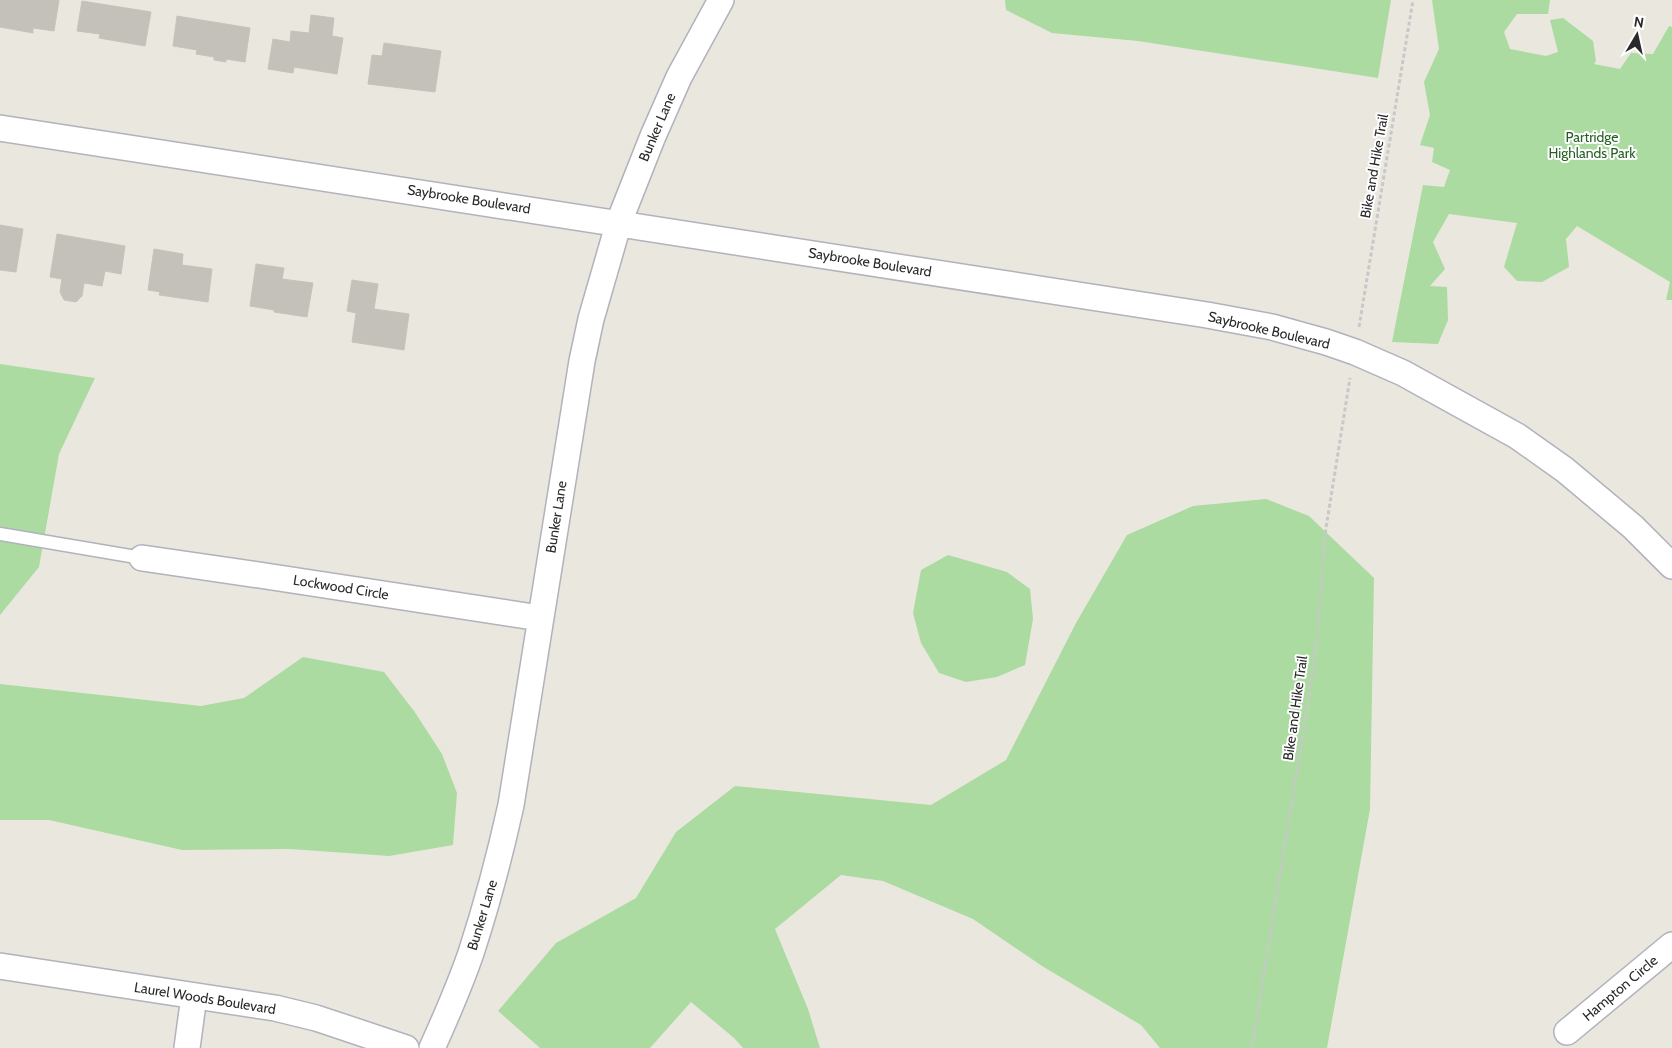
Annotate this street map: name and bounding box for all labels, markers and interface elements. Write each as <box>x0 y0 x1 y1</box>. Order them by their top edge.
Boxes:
north arrow <box>1612 10 1662 60</box>
text: N <box>1633 12 1645 32</box>
street label: Bunker Lane <box>634 90 680 164</box>
street label: Bike and Hike Trail <box>1356 112 1392 220</box>
park label: Partridge Highlands Park <box>1548 128 1636 162</box>
street label: Saybrooke Boulevard <box>406 180 532 218</box>
street label: Saybrooke Boulevard <box>807 243 933 281</box>
street label: Saybrooke Boulevard <box>1206 307 1332 353</box>
street label: Bunker Lane <box>541 480 571 554</box>
street label: Lockwood Circle <box>292 571 390 603</box>
street label: Bike and Hike Trail <box>1279 654 1311 762</box>
street label: Bunker Lane <box>463 878 501 952</box>
street label: Hampton Circle <box>1579 951 1661 1025</box>
street label: Laurel Woods Boulevard <box>133 978 277 1018</box>

